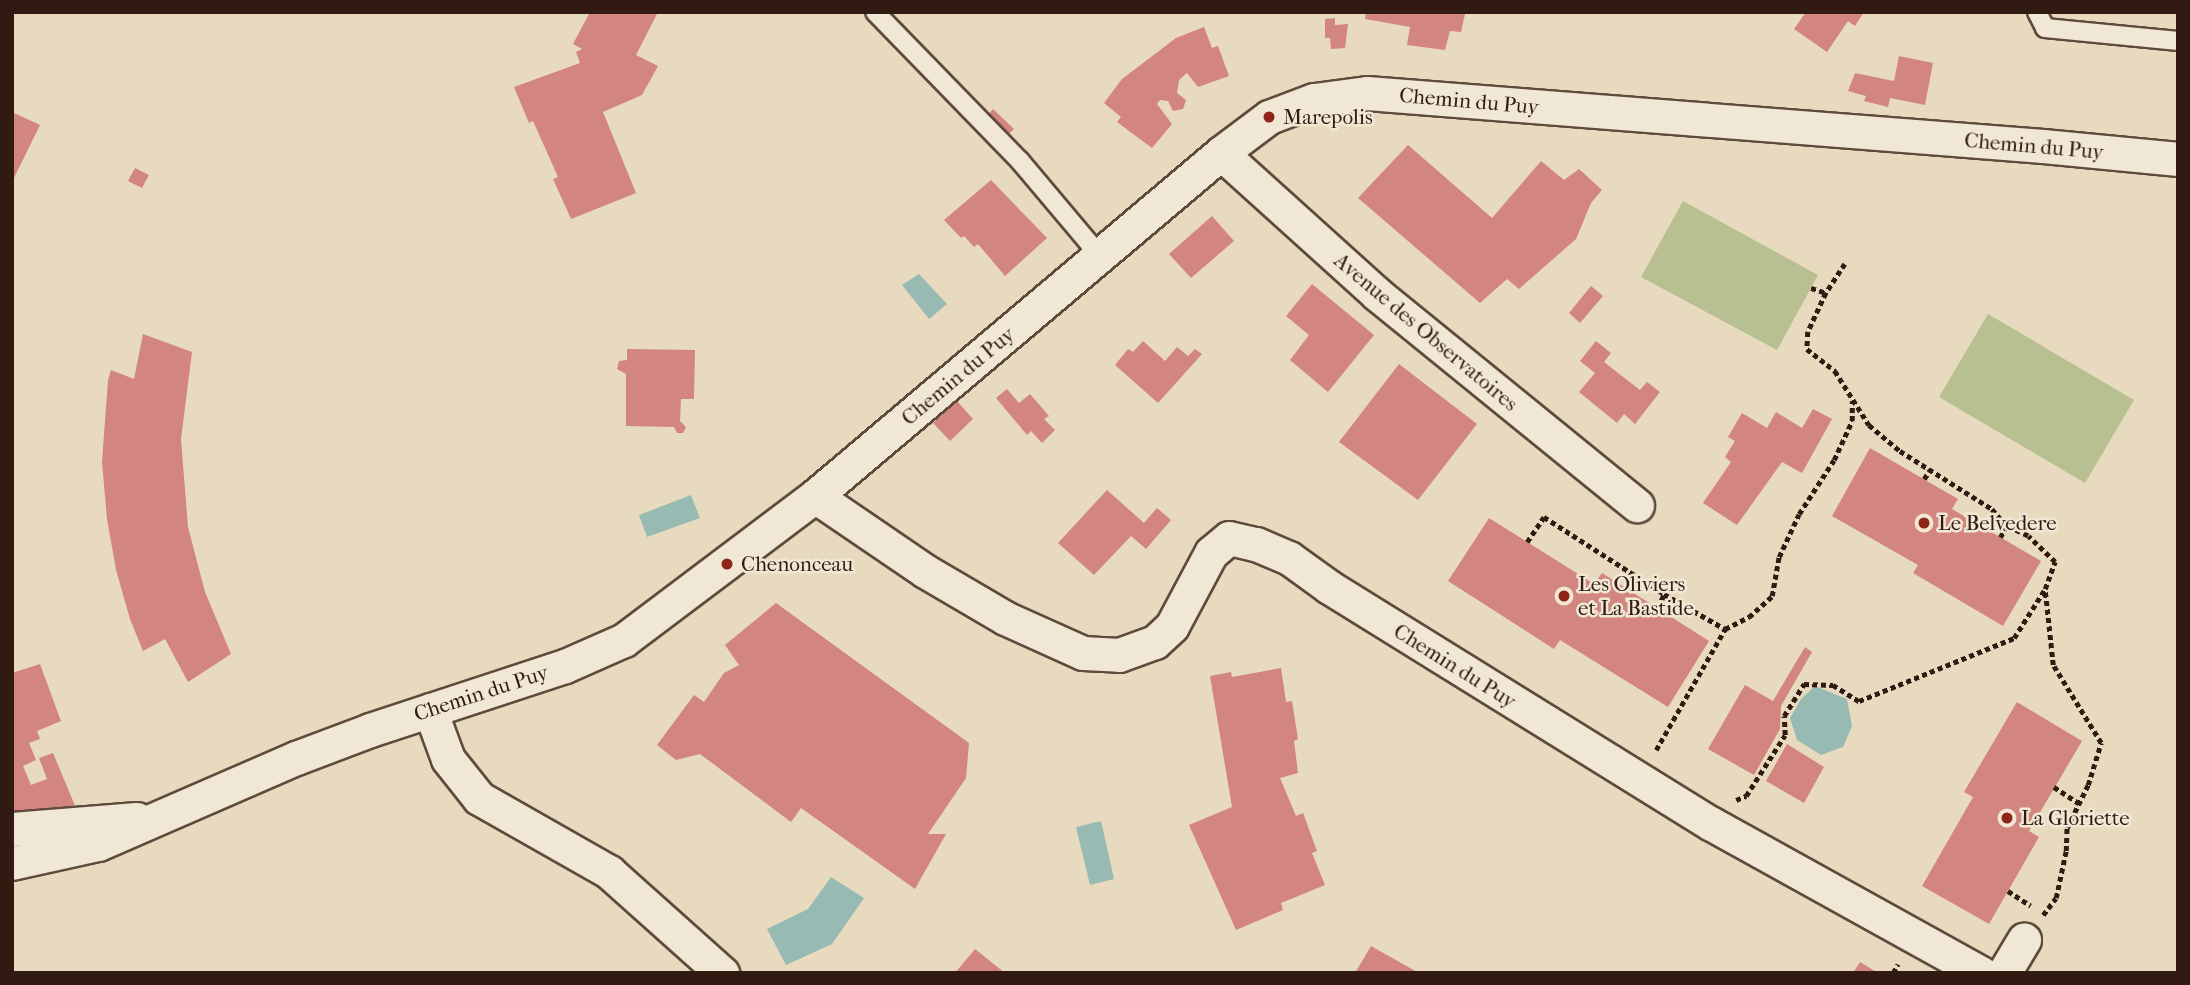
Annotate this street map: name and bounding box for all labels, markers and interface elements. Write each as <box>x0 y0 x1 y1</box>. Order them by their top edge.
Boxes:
street label: Chemin du Puy <box>1398 82 1540 120</box>
place label: Marepolis <box>1283 104 1373 130</box>
marker: Marepolis <box>1261 109 1277 125</box>
street label: Chemin du Puy <box>1963 127 2105 165</box>
street label: Avenue des Observatoires <box>1329 248 1523 416</box>
street label: Chemin du Puy <box>896 321 1020 431</box>
place label: Le Belvedere <box>1938 510 2057 536</box>
marker: Le Belvedere <box>1916 515 1932 531</box>
place label: Chenonceau <box>741 551 853 577</box>
marker: Chenonceau <box>719 556 735 572</box>
place label: Les Oliviers et La Bastide <box>1578 571 1694 621</box>
marker: Les Oliviers et La Bastide <box>1556 588 1572 604</box>
street label: Chemin du Puy <box>1389 618 1521 714</box>
street label: Chemin du Puy <box>411 659 551 727</box>
place label: La Gloriette <box>2021 805 2130 831</box>
marker: La Gloriette <box>1999 810 2015 826</box>

